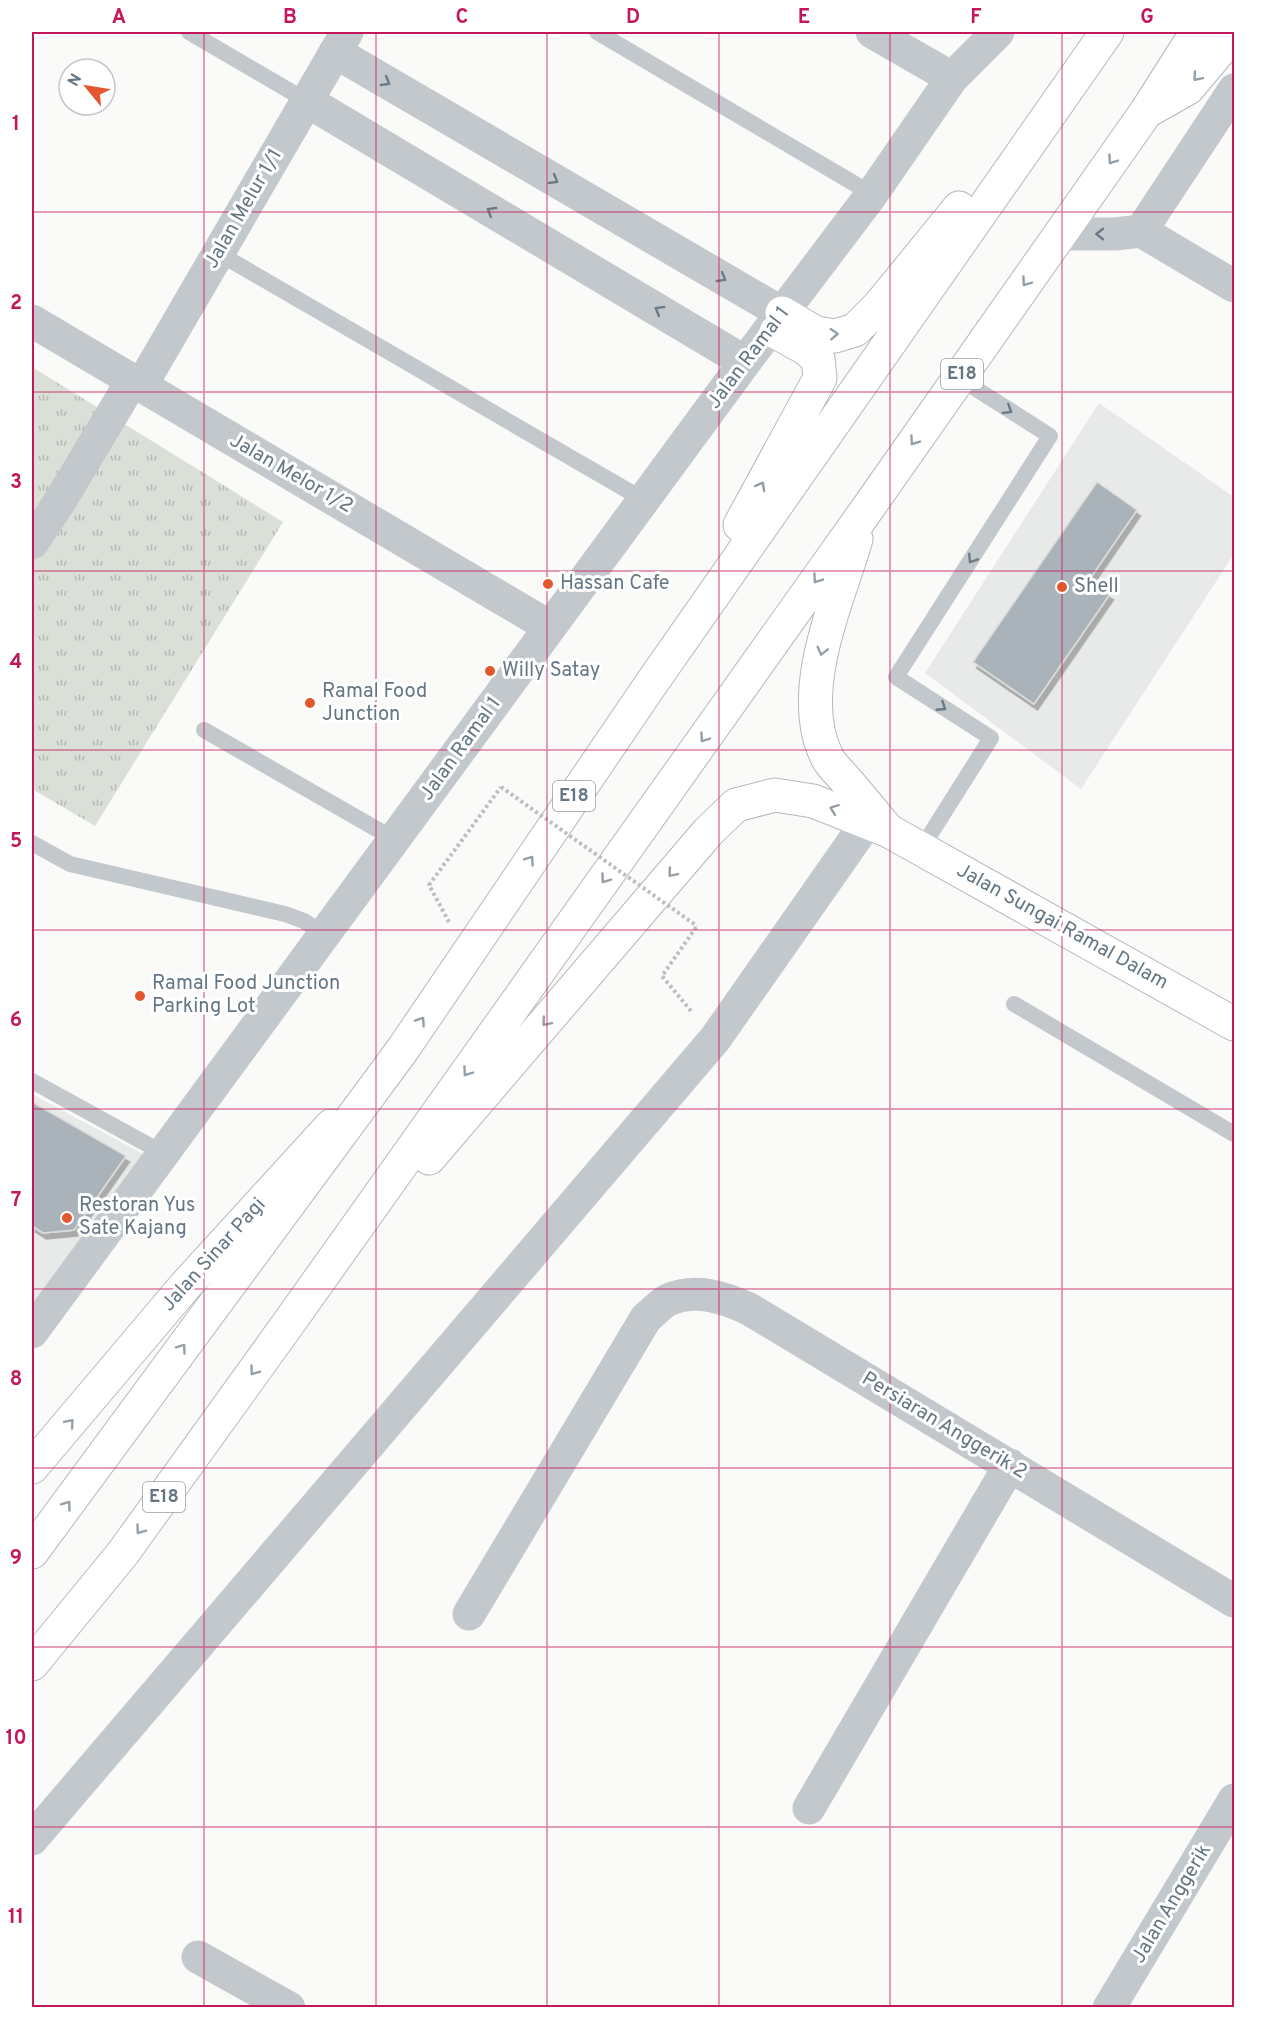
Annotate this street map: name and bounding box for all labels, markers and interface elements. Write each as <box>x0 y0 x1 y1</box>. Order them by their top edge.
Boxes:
text: A <box>112 5 126 31</box>
text: B <box>283 5 297 31</box>
text: C <box>456 5 468 31</box>
text: D <box>626 5 640 31</box>
text: E <box>798 5 810 31</box>
text: F <box>970 5 982 31</box>
text: G <box>1140 5 1154 31</box>
north arrow <box>57 57 117 117</box>
one-way arrow <box>1193 70 1204 81</box>
text: N <box>64 71 87 90</box>
one-way arrow <box>379 74 390 86</box>
text: 1 <box>12 112 20 138</box>
street label: Jalan Melur 1/1 <box>199 144 289 274</box>
one-way arrow <box>1108 153 1119 164</box>
one-way arrow <box>548 173 558 184</box>
one-way arrow <box>487 206 497 218</box>
one-way arrow <box>1096 228 1105 240</box>
one-way arrow <box>716 271 726 282</box>
one-way arrow <box>1022 275 1033 286</box>
text: 2 <box>10 291 22 317</box>
street label: Jalan Ramal 1 <box>702 301 796 415</box>
one-way arrow <box>655 306 665 318</box>
one-way arrow <box>830 327 839 340</box>
road number: E18 <box>941 359 983 389</box>
one-way arrow <box>1002 402 1012 414</box>
street label: Jalan Melor 1/2 <box>224 428 358 520</box>
one-way arrow <box>910 435 921 446</box>
text: 3 <box>10 470 22 496</box>
one-way arrow <box>754 482 766 492</box>
one-way arrow <box>968 552 979 563</box>
place label: Hassan Cafe <box>560 571 670 597</box>
one-way arrow <box>813 573 824 584</box>
place label: Shell <box>1074 574 1119 600</box>
marker: Hassan Cafe <box>541 577 555 591</box>
marker: Shell <box>1055 580 1069 594</box>
one-way arrow <box>816 646 829 656</box>
text: 4 <box>10 650 22 676</box>
place label: Willy Satay <box>502 658 600 684</box>
marker: Willy Satay <box>483 664 497 678</box>
place label: Ramal Food Junction <box>322 679 427 728</box>
street label: Jalan Ramal 1 <box>415 692 507 806</box>
marker: Ramal Food Junction <box>303 696 317 710</box>
one-way arrow <box>936 699 946 711</box>
one-way arrow <box>700 732 711 743</box>
road number: E18 <box>553 781 595 811</box>
one-way arrow <box>829 804 840 816</box>
text: 5 <box>10 829 22 855</box>
one-way arrow <box>523 855 534 866</box>
street label: Jalan Sungai Ramal Dalam <box>952 858 1172 996</box>
one-way arrow <box>668 866 679 877</box>
one-way arrow <box>601 872 612 883</box>
place label: Ramal Food Junction Parking Lot <box>152 971 340 1020</box>
marker: Ramal Food Junction Parking Lot <box>133 989 147 1003</box>
text: 6 <box>10 1008 22 1034</box>
one-way arrow <box>542 1015 553 1026</box>
one-way arrow <box>414 1017 425 1028</box>
one-way arrow <box>463 1065 474 1076</box>
text: 7 <box>11 1188 21 1214</box>
place label: Restoran Yus Sate Kajang <box>79 1193 195 1242</box>
street label: Jalan Sinar Pagi <box>156 1193 272 1317</box>
marker: Restoran Yus Sate Kajang <box>60 1211 74 1225</box>
one-way arrow <box>175 1344 186 1355</box>
one-way arrow <box>250 1365 261 1376</box>
street label: Persiaran Anggerik 2 <box>857 1366 1031 1486</box>
text: 8 <box>10 1367 22 1393</box>
one-way arrow <box>63 1419 74 1430</box>
road number: E18 <box>143 1482 185 1512</box>
one-way arrow <box>59 1501 70 1512</box>
one-way arrow <box>136 1523 147 1534</box>
text: 9 <box>10 1546 22 1572</box>
text: 10 <box>5 1726 27 1752</box>
street label: Jalan Anggerik <box>1126 1840 1218 1968</box>
text: 11 <box>8 1905 24 1931</box>

